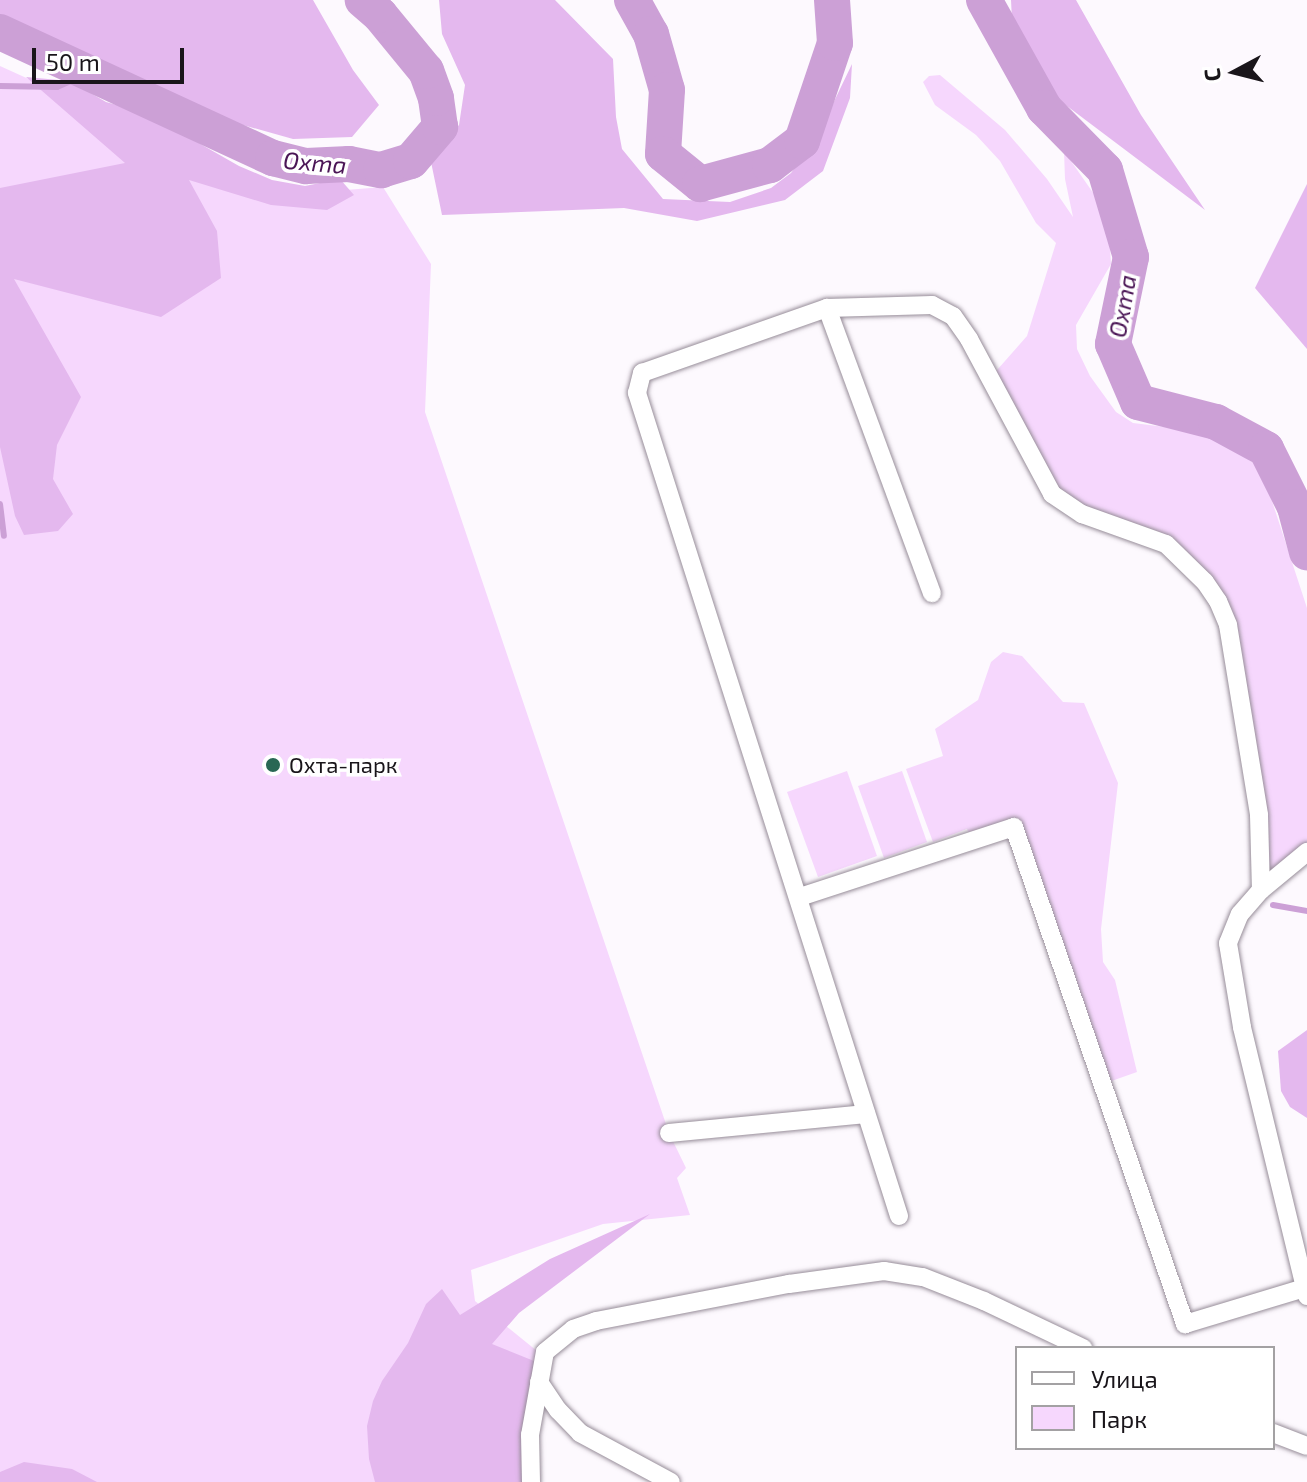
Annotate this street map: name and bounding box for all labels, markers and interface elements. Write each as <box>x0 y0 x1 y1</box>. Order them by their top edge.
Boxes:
scale bar <box>36 32 188 82</box>
north arrow <box>1195 32 1275 112</box>
text: 50 m <box>46 47 100 76</box>
text: С <box>1197 67 1225 83</box>
water label: Охта <box>282 145 348 179</box>
water label: Охта <box>1102 272 1142 340</box>
place label: Охта-парк <box>289 752 398 778</box>
marker: Охта-парк <box>264 756 282 774</box>
legend <box>1015 1346 1275 1450</box>
text: Улица <box>1091 1364 1158 1393</box>
text: Парк <box>1091 1404 1147 1433</box>

